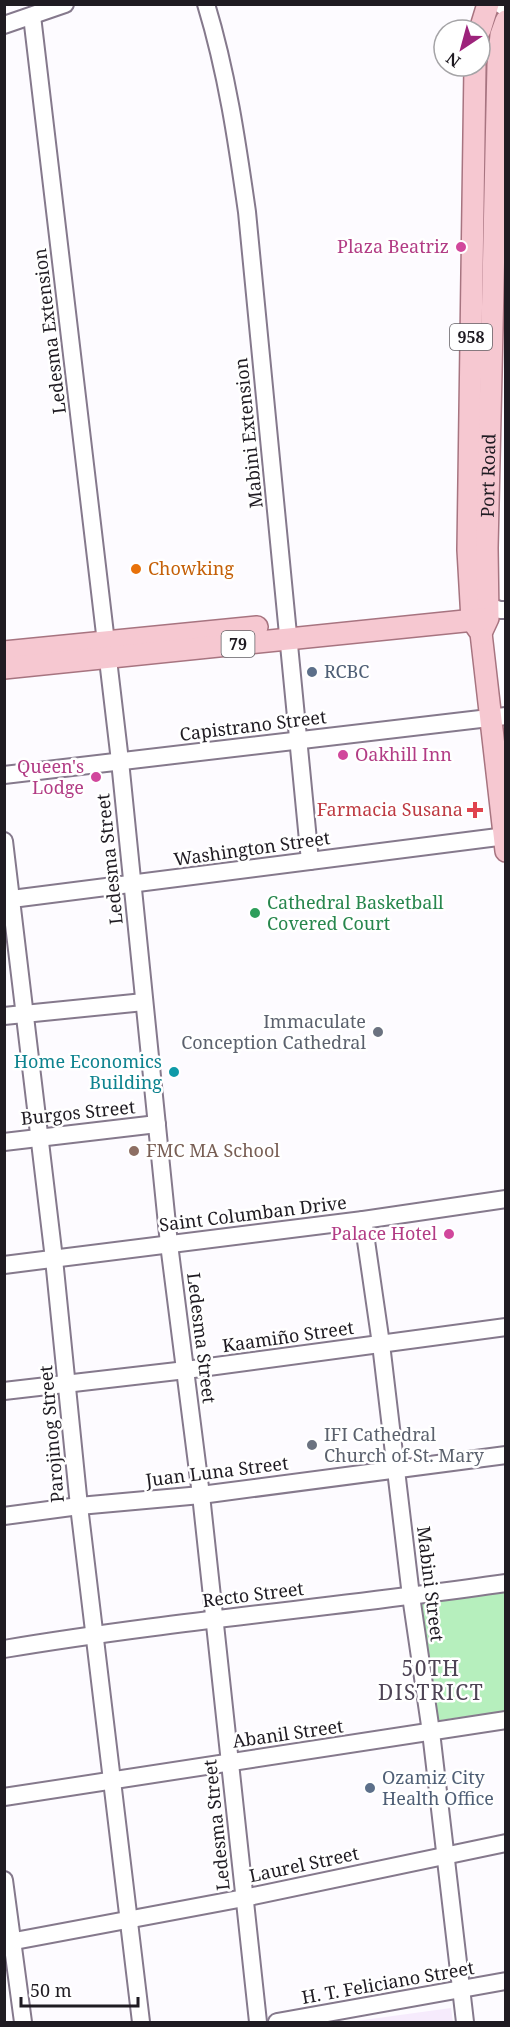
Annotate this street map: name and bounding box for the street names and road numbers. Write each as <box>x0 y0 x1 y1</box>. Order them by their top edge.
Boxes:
street label: Ledesma Extension <box>27 247 71 415</box>
road number: 958 <box>450 324 492 350</box>
street label: Mabini Extension <box>228 356 268 509</box>
street label: Port Road <box>475 433 501 518</box>
road number: 79 <box>222 631 254 657</box>
street label: Capistrano Street <box>178 704 328 746</box>
street label: Ledesma Street <box>90 792 128 926</box>
street label: Washington Street <box>172 825 332 871</box>
street label: Burgos Street <box>20 1094 136 1130</box>
street label: Saint Columban Drive <box>158 1190 348 1236</box>
street label: Ledesma Street <box>182 1271 222 1405</box>
street label: Kaamiño Street <box>221 1315 355 1357</box>
street label: Parojinog Street <box>33 1365 69 1504</box>
street label: Juan Luna Street <box>143 1450 290 1492</box>
street label: Mabini Street <box>412 1525 450 1643</box>
street label: Recto Street <box>201 1576 305 1612</box>
street label: Abanil Street <box>231 1713 345 1753</box>
street label: Ledesma Street <box>197 1758 235 1892</box>
street label: Laurel Street <box>247 1841 361 1887</box>
street label: H. T. Feliciano Street <box>300 1955 476 2009</box>

